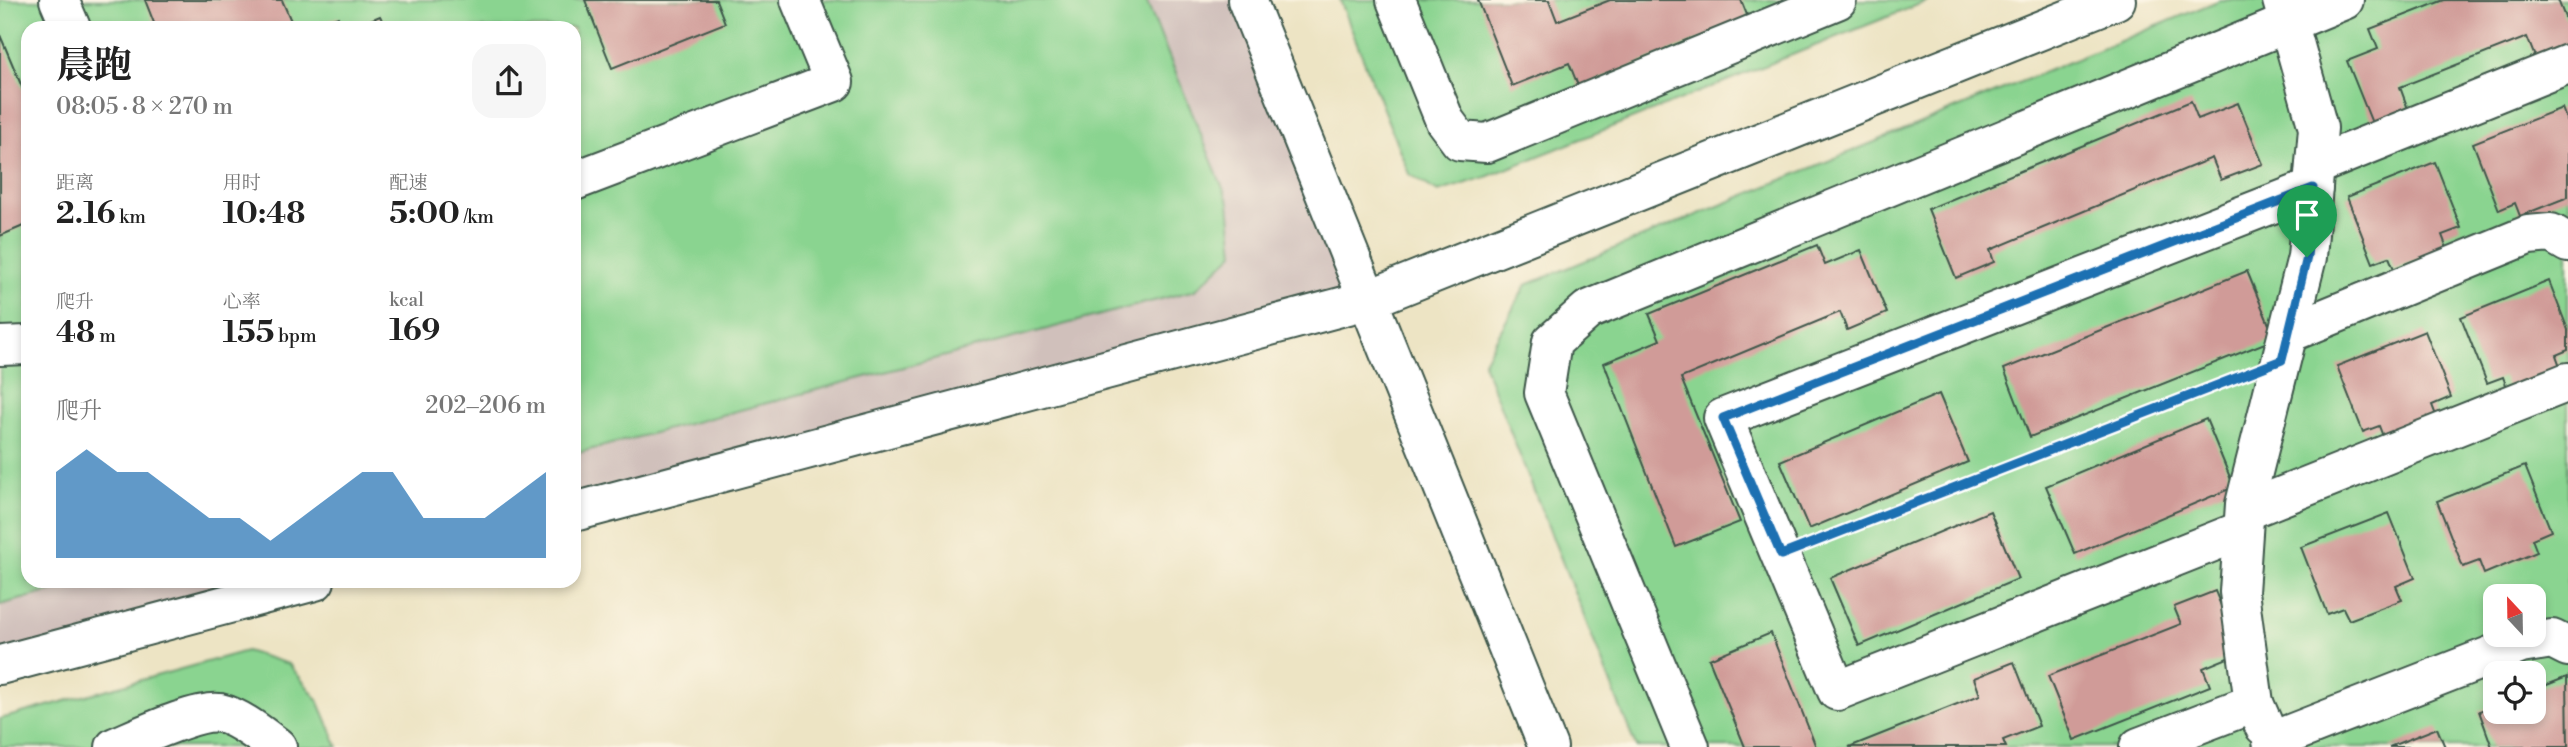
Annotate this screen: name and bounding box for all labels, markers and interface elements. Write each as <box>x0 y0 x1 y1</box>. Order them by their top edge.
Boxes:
text: 晨跑 <box>56 43 132 90</box>
button: share <box>472 44 546 118</box>
text: 08:05 · 8 × 270 m <box>56 93 233 121</box>
text: 距离 <box>56 171 94 195</box>
text: 用时 <box>223 171 261 195</box>
text: 配速 <box>389 171 427 195</box>
pin <box>2277 185 2337 257</box>
text: 2.16 <box>56 195 115 233</box>
text: 10:48 <box>223 195 305 233</box>
text: 5:00 <box>389 195 460 233</box>
icon: arrive <box>2288 196 2326 234</box>
text: km <box>115 205 146 229</box>
text: /km <box>460 205 494 229</box>
text: kcal <box>389 288 424 312</box>
text: 爬升 <box>56 290 94 314</box>
text: 心率 <box>223 290 261 314</box>
text: 169 <box>389 312 440 350</box>
text: 48 <box>56 314 95 352</box>
text: 155 <box>223 314 274 352</box>
text: m <box>95 324 116 348</box>
text: bpm <box>274 324 317 348</box>
text: 202–206 m <box>425 392 546 420</box>
text: 爬升 <box>56 397 102 425</box>
north arrow <box>2483 584 2546 648</box>
map controls <box>2483 584 2546 724</box>
button: locate <box>2483 661 2546 724</box>

